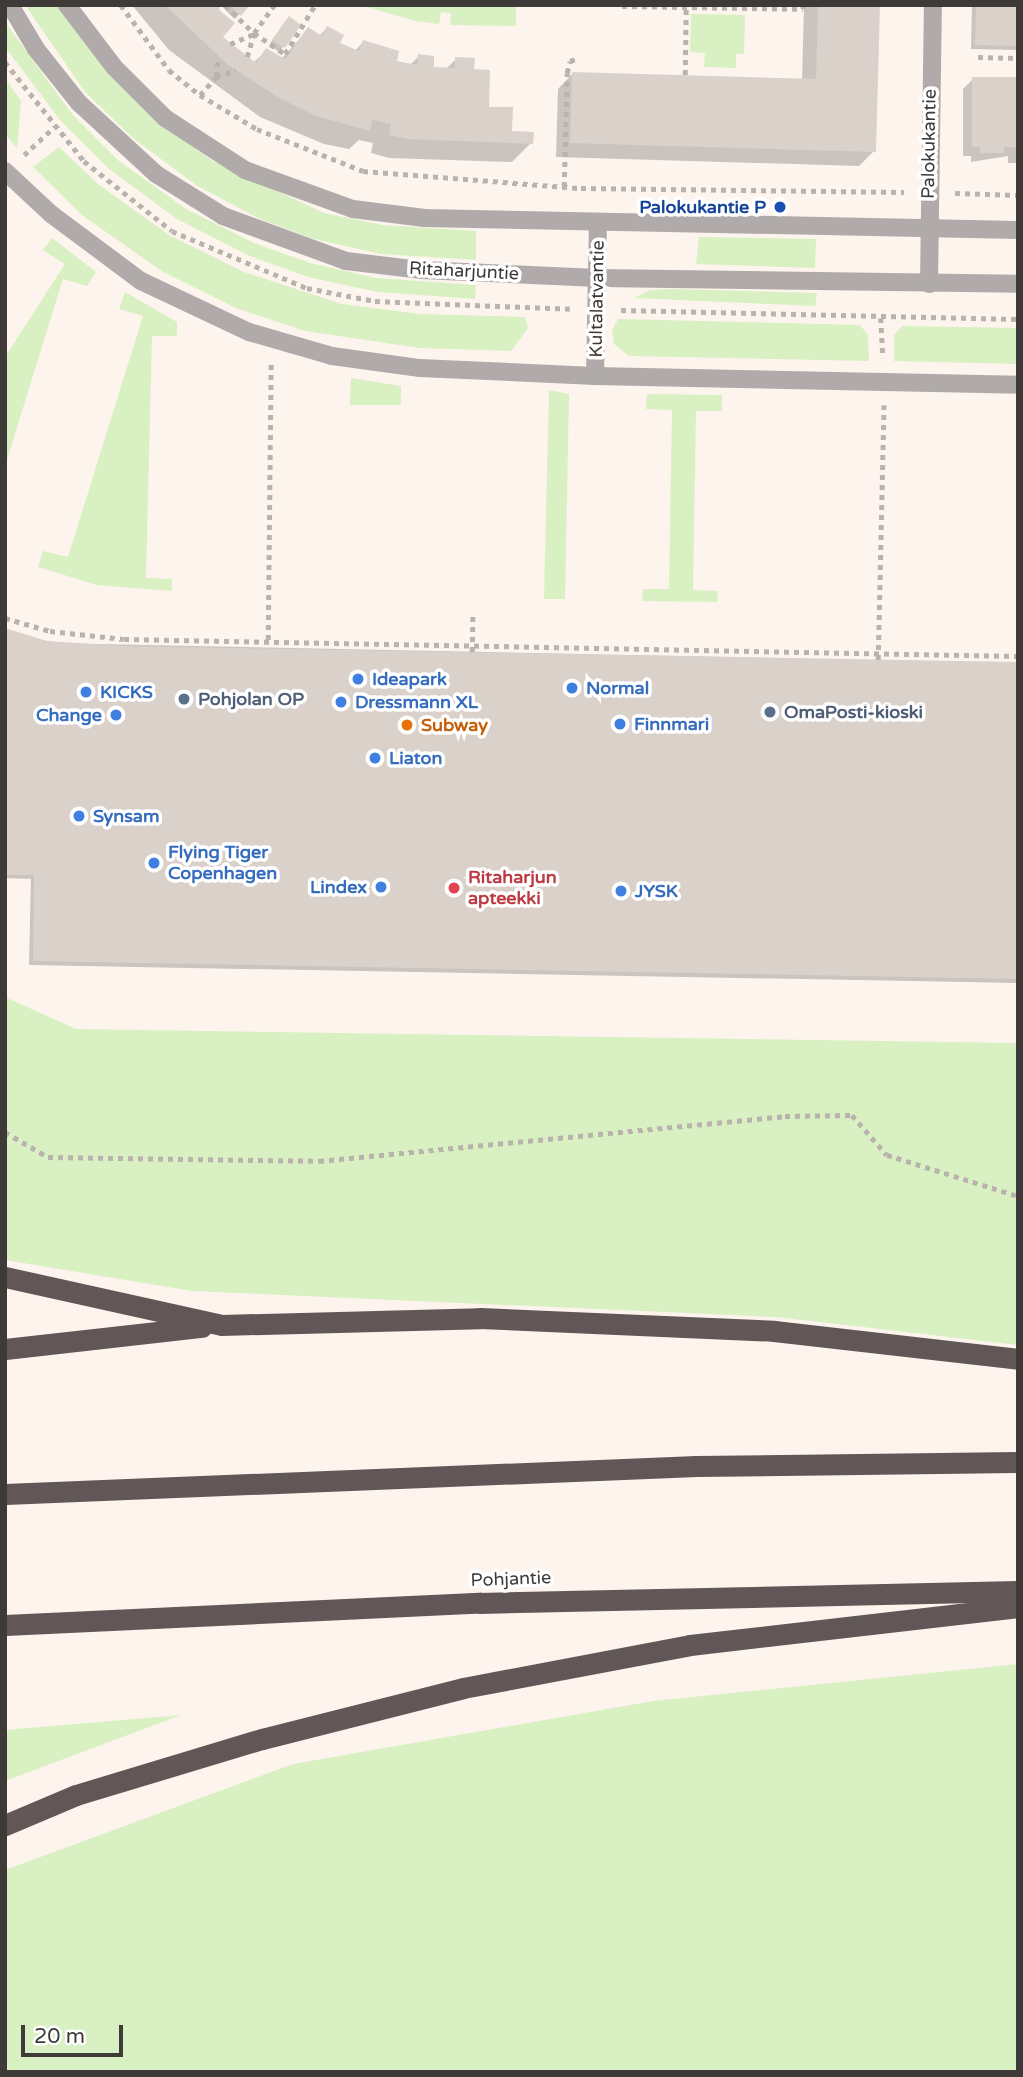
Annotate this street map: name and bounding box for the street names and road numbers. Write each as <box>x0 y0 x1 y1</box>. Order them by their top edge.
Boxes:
street label: Palokukantie <box>917 89 941 199</box>
street label: Kultalatvantie <box>585 240 609 358</box>
street label: Ritaharjuntie <box>408 257 520 285</box>
street label: Pohjantie <box>470 1567 552 1591</box>

